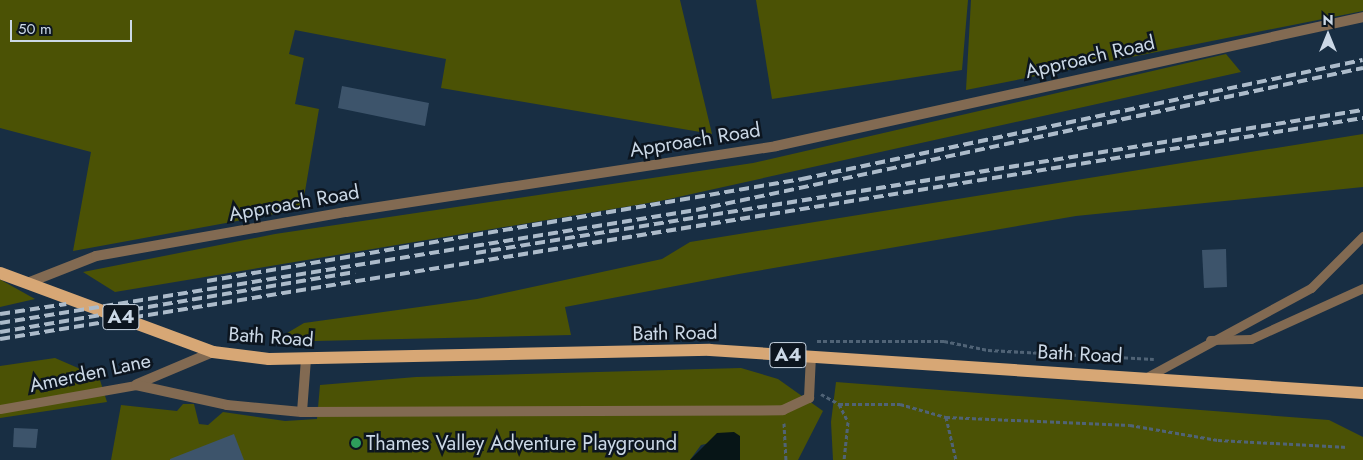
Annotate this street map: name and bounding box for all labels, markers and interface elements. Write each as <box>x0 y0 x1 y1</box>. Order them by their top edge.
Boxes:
scale bar <box>12 10 135 42</box>
north arrow <box>1303 10 1353 60</box>
text: N <box>1322 10 1334 30</box>
text: 50 m <box>18 18 52 40</box>
street label: Approach Road <box>1023 30 1157 84</box>
street label: Approach Road <box>628 118 762 162</box>
street label: Approach Road <box>227 180 361 226</box>
road number: A4 <box>102 300 140 334</box>
street label: Bath Road <box>632 320 718 346</box>
street label: Bath Road <box>228 322 314 352</box>
road number: A4 <box>769 338 807 372</box>
street label: Bath Road <box>1037 340 1123 368</box>
street label: Amerden Lane <box>27 348 153 398</box>
place label: Thames Valley Adventure Playground <box>366 431 677 455</box>
marker: Thames Valley Adventure Playground <box>350 437 362 449</box>

